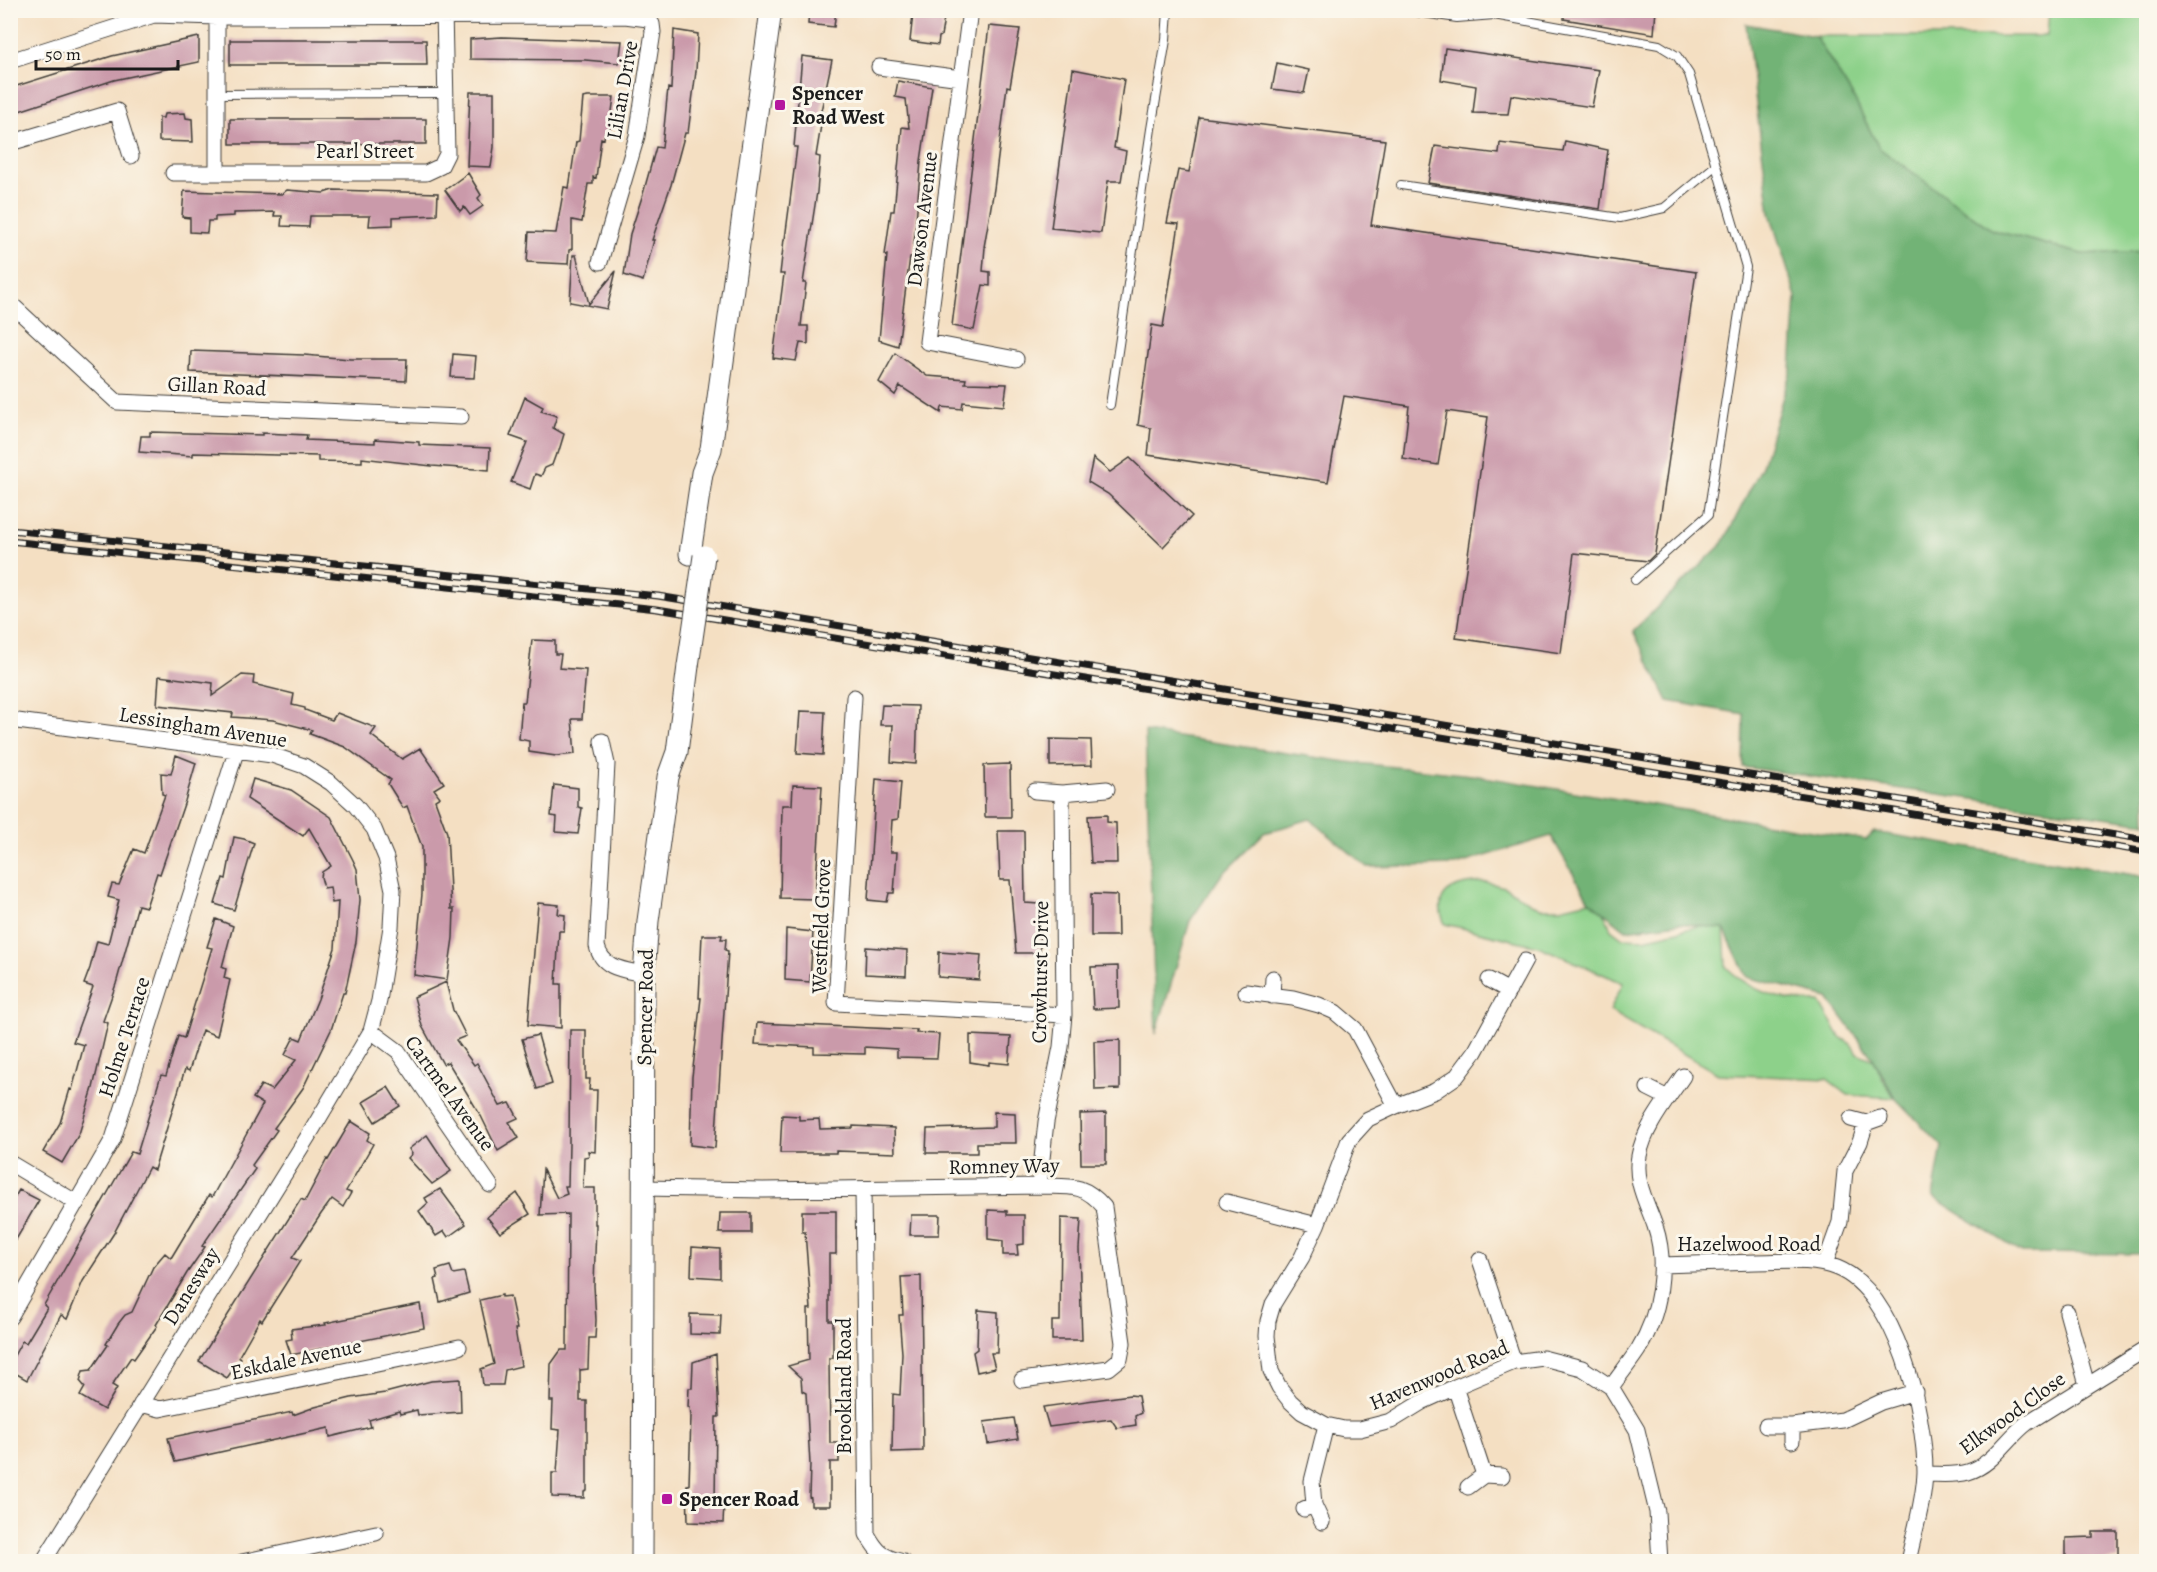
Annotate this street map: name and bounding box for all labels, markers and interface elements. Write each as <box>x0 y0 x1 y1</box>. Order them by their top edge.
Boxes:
scale bar <box>36 33 178 71</box>
street label: Lilian Drive <box>600 38 644 142</box>
text: 50 m <box>45 42 81 66</box>
place label: Spencer Road West <box>792 79 885 131</box>
marker: Spencer Road West <box>773 98 787 112</box>
street label: Pearl Street <box>316 137 414 165</box>
street label: Dawson Avenue <box>900 150 944 288</box>
street label: Gillan Road <box>167 369 268 403</box>
street label: Lessingham Avenue <box>117 700 289 754</box>
street label: Westfield Grove <box>805 858 837 995</box>
street label: Crowhurst Drive <box>1025 900 1055 1044</box>
street label: Spencer Road <box>630 948 660 1066</box>
street label: Holme Terrace <box>91 973 157 1101</box>
street label: Cartmel Avenue <box>399 1030 501 1156</box>
street label: Romney Way <box>948 1151 1060 1181</box>
street label: Hazelwood Road <box>1677 1230 1822 1258</box>
street label: Danesway <box>156 1241 226 1330</box>
street label: Brookland Road <box>830 1317 858 1455</box>
street label: Eskdale Avenue <box>228 1331 364 1387</box>
street label: Havenwood Road <box>1365 1333 1514 1417</box>
street label: Elkwood Close <box>1953 1365 2071 1461</box>
place label: Spencer Road <box>679 1485 800 1513</box>
marker: Spencer Road <box>660 1492 674 1506</box>

